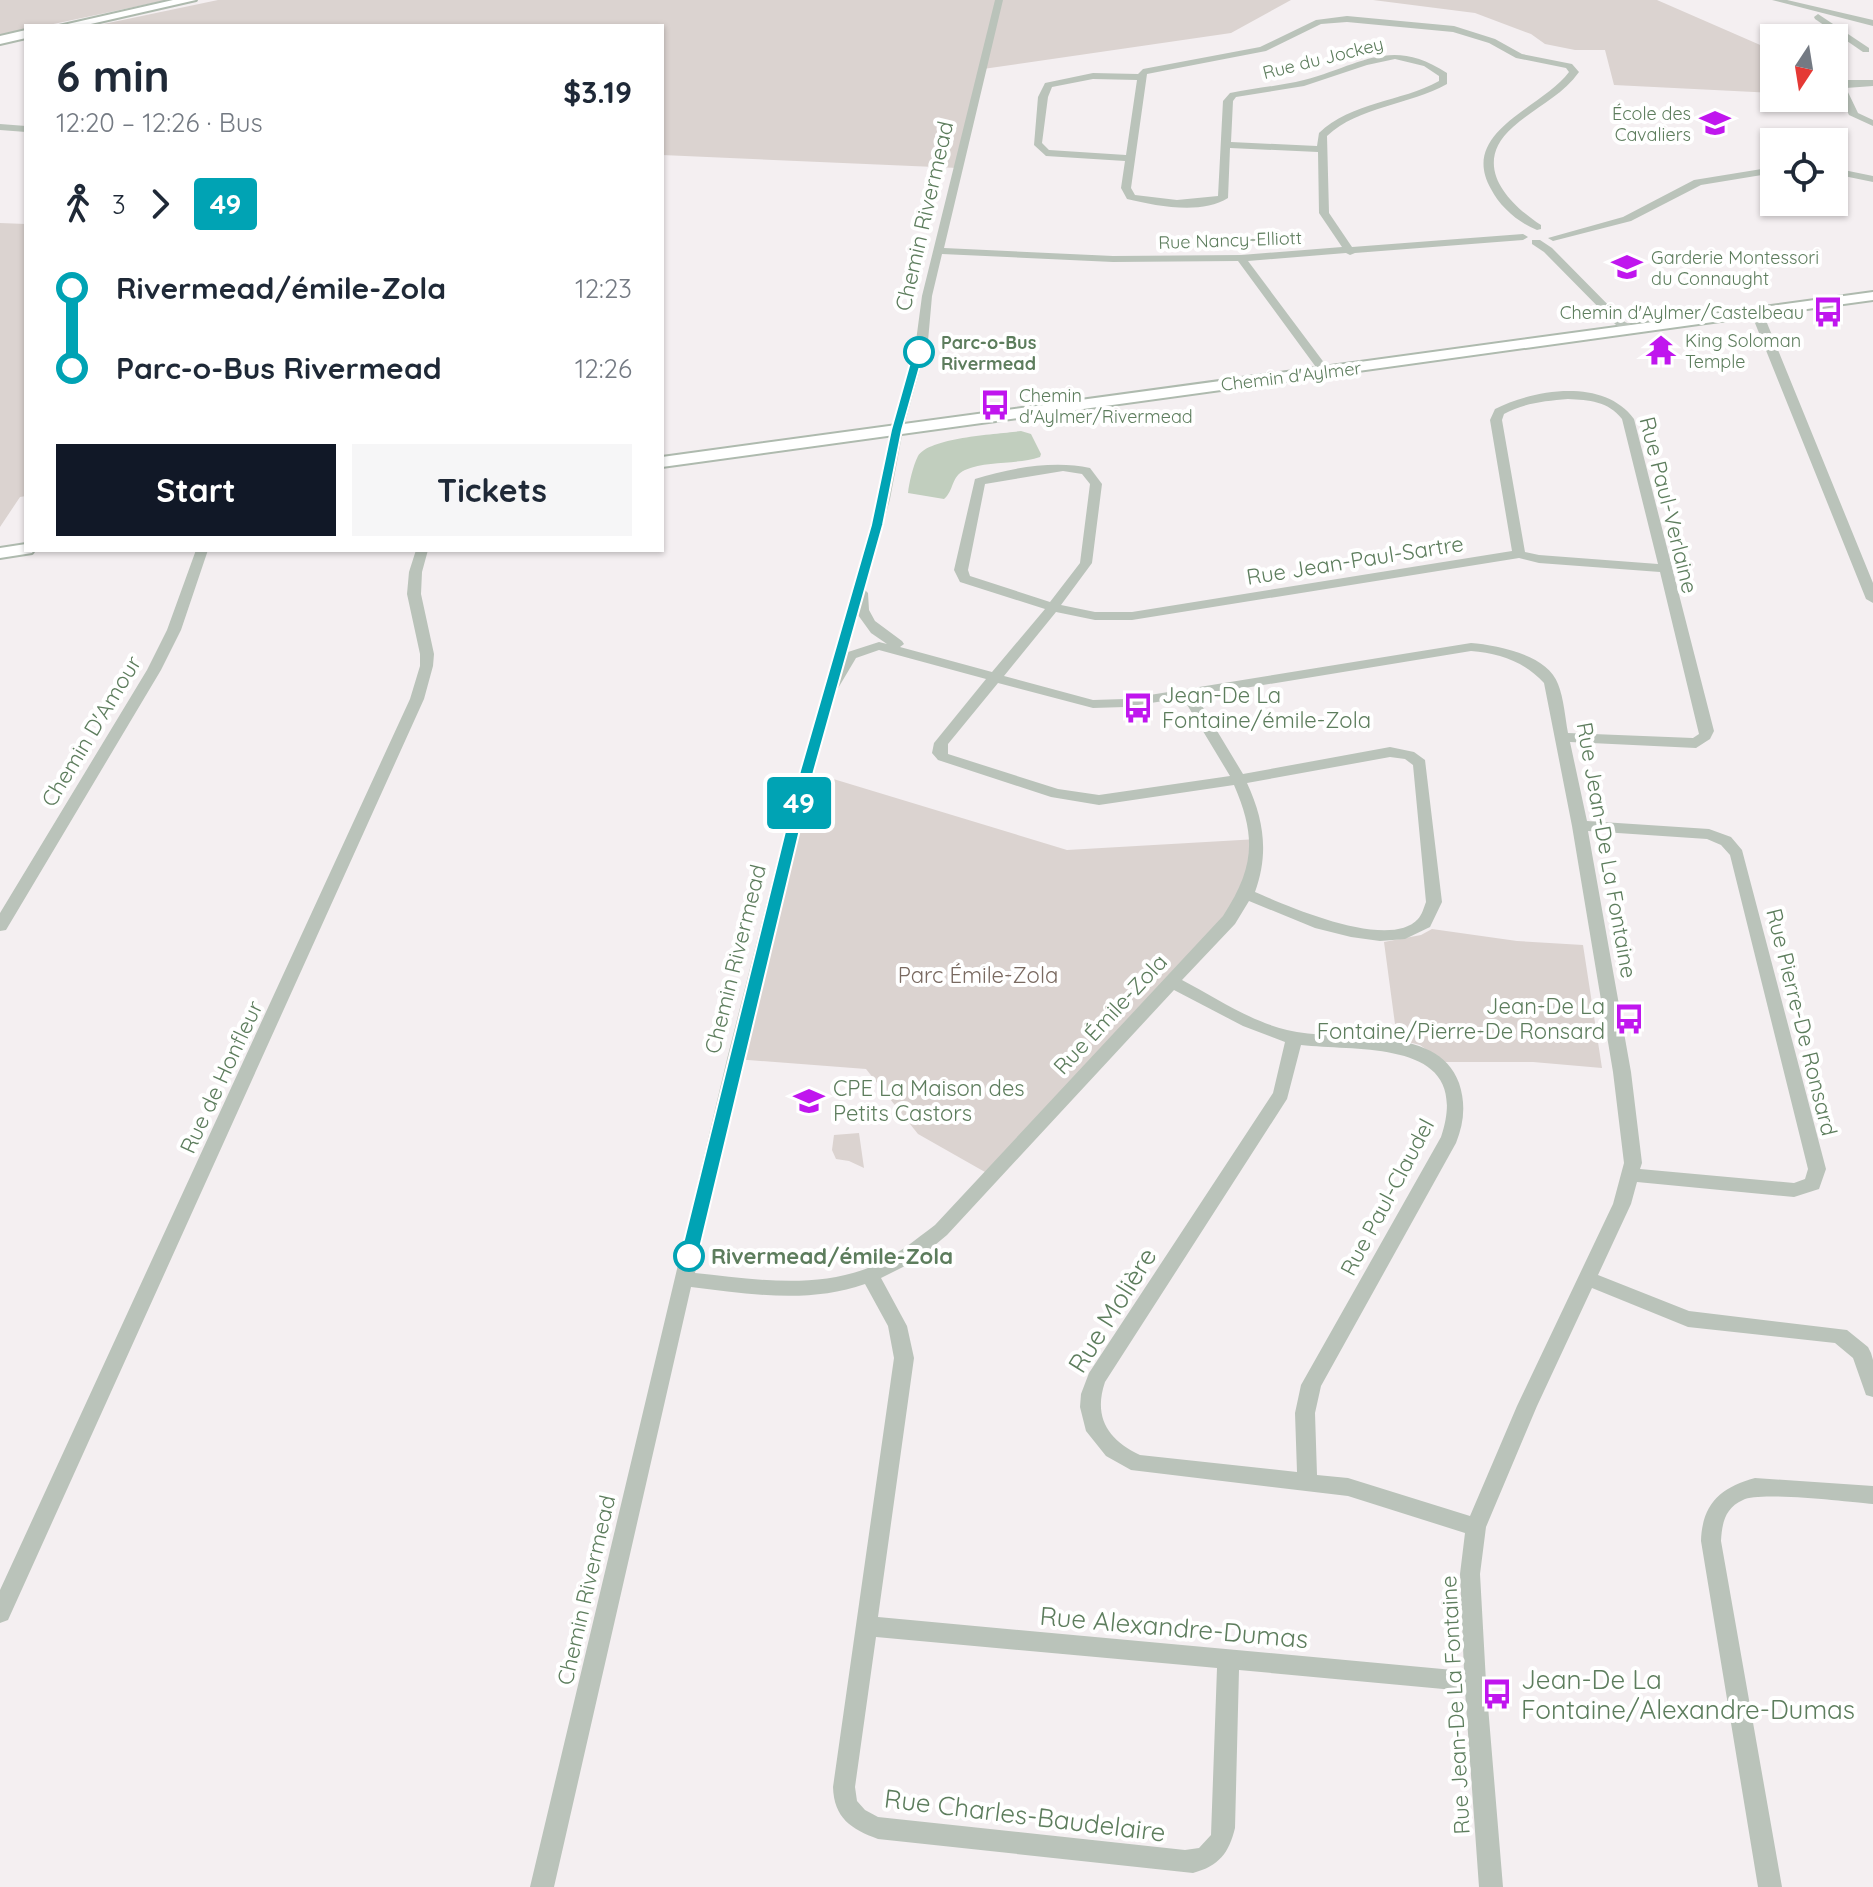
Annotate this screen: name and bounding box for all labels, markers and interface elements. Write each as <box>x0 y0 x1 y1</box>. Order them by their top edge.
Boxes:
north arrow <box>1760 24 1848 112</box>
map controls <box>1760 24 1848 216</box>
street label: Rue du Jockey <box>1260 32 1386 84</box>
text: 6 min <box>56 48 170 103</box>
text: $3.19 <box>563 73 632 111</box>
place label: École des Cavaliers <box>1612 102 1691 146</box>
text: 12:20 – 12:26 · Bus <box>56 106 263 139</box>
school or university icon: École des Cavaliers <box>1698 106 1732 140</box>
street label: Chemin Rivermead <box>889 118 959 314</box>
button: locate <box>1760 128 1848 216</box>
icon: walk <box>56 182 100 226</box>
icon: forward <box>138 182 182 226</box>
text: 49 <box>210 186 241 221</box>
text: 3 <box>112 188 126 221</box>
street label: Rue Nancy-Elliott <box>1158 226 1302 254</box>
place label: Garderie Montessori du Connaught <box>1651 246 1819 290</box>
school or university icon: Garderie Montessori du Connaught <box>1610 250 1644 284</box>
text: Rivermead/émile-Zola <box>116 269 446 307</box>
text: 12:23 <box>575 272 632 305</box>
bus stop icon: Chemin d'Aylmer/Castelbeau <box>1811 295 1845 329</box>
place label: Chemin d'Aylmer/Castelbeau <box>1560 301 1804 324</box>
place label: King Soloman Temple <box>1685 329 1801 373</box>
place label: Parc-o-Bus Rivermead <box>941 331 1037 375</box>
temple icon: King Soloman Temple <box>1644 333 1678 367</box>
marker: Parc-o-Bus Rivermead <box>904 337 934 367</box>
text: Parc-o-Bus Rivermead <box>116 349 442 387</box>
text: 12:26 <box>575 352 632 385</box>
street label: Chemin d'Aylmer <box>1220 356 1363 396</box>
place label: Chemin d'Aylmer/Rivermead <box>1019 384 1193 428</box>
bus stop icon: Chemin d'Aylmer/Rivermead <box>978 388 1012 422</box>
street label: Rue Paul-Verlaine <box>1634 414 1704 596</box>
button: Start <box>56 444 336 536</box>
button: Tickets <box>352 444 632 536</box>
street label: Rue Jean-Paul-Sartre <box>1244 529 1466 591</box>
street label: Chemin D'Amour <box>35 650 147 812</box>
place label: Jean-De La Fontaine/émile-Zola <box>1162 681 1371 734</box>
bus stop icon: Jean-De La Fontaine/émile-Zola <box>1121 691 1155 725</box>
street label: Rue Jean-De La Fontaine <box>1571 720 1643 980</box>
line badge: 49 <box>763 777 835 829</box>
text: 49 <box>783 785 815 820</box>
street label: Chemin Rivermead <box>698 862 772 1056</box>
street label: Rue Pierre-De Ronsard <box>1760 905 1844 1139</box>
street label: Rue Émile-Zola <box>1047 948 1173 1080</box>
park label: Parc Émile-Zola <box>898 961 1058 989</box>
place label: Jean-De La Fontaine/Pierre-De Ronsard <box>1317 992 1605 1045</box>
street label: Rue de Honfleur <box>173 996 269 1158</box>
bus stop icon: Jean-De La Fontaine/Pierre-De Ronsard <box>1612 1002 1646 1036</box>
place label: CPE La Maison des Petits Castors <box>833 1074 1025 1127</box>
school or university icon: CPE La Maison des Petits Castors <box>792 1084 826 1118</box>
street label: Rue Paul-Claudel <box>1334 1114 1440 1280</box>
marker: Rivermead/émile-Zola <box>674 1241 704 1271</box>
street label: Rue Molière <box>1061 1241 1163 1379</box>
place label: Rivermead/émile-Zola <box>711 1242 953 1270</box>
street label: Chemin Rivermead <box>551 1492 621 1688</box>
street label: Rue Jean-De La Fontaine <box>1434 1575 1476 1835</box>
street label: Rue Alexandre-Dumas <box>1038 1599 1310 1655</box>
place label: Jean-De La Fontaine/Alexandre-Dumas <box>1521 1663 1855 1726</box>
bus stop icon: Jean-De La Fontaine/Alexandre-Dumas <box>1480 1677 1514 1711</box>
street label: Rue Charles-Baudelaire <box>882 1781 1168 1849</box>

